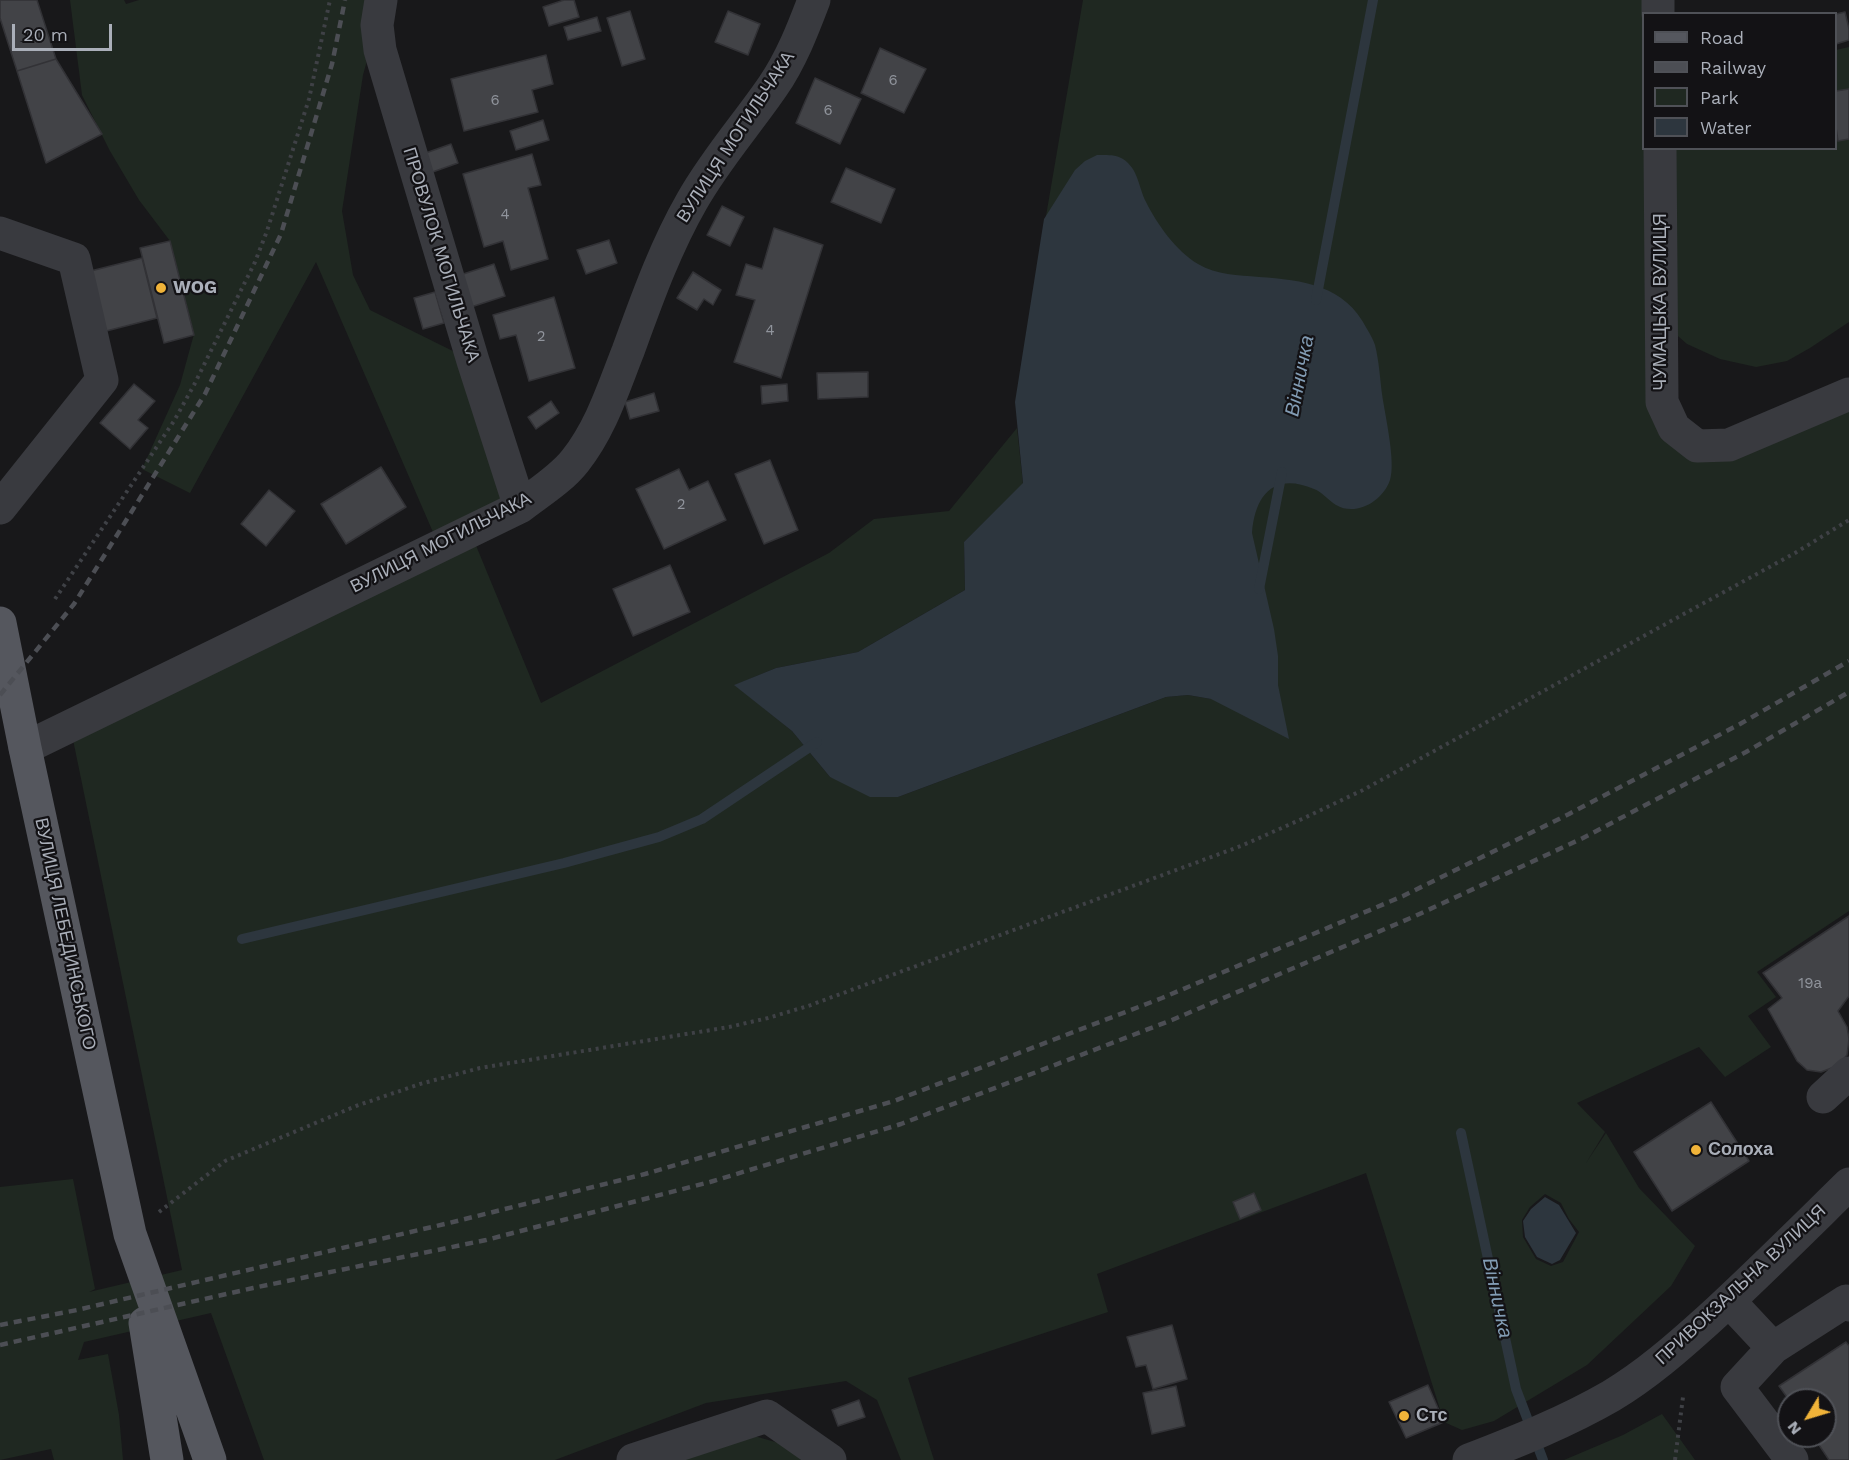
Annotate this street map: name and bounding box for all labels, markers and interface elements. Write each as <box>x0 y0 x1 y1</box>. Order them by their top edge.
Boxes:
scale bar <box>15 12 116 50</box>
legend <box>1642 12 1837 150</box>
text: 20 m <box>23 24 68 45</box>
text: Road <box>1700 27 1744 48</box>
street label: ВУЛИЦЯ МОГИЛЬЧАКА <box>673 47 799 227</box>
text: Railway <box>1700 57 1766 78</box>
house number: 6 <box>888 72 898 90</box>
text: Park <box>1700 87 1739 108</box>
house number: 6 <box>490 92 500 110</box>
house number: 6 <box>823 102 833 120</box>
text: Water <box>1700 117 1752 138</box>
street label: ПРОВУЛОК МОГИЛЬЧАКА <box>398 145 484 365</box>
house number: 4 <box>500 206 510 224</box>
street label: ЧУМАЦЬКА ВУЛИЦЯ <box>1650 213 1672 391</box>
place label: WOG <box>173 277 217 299</box>
marker: WOG <box>154 281 168 295</box>
house number: 4 <box>765 322 775 340</box>
house number: 2 <box>537 328 545 346</box>
water label: Вінничка <box>1280 334 1320 418</box>
street label: ВУЛИЦЯ МОГИЛЬЧАКА <box>347 488 535 598</box>
house number: 2 <box>677 496 685 514</box>
street label: ВУЛИЦЯ ЛЕБЕДИНСЬКОГО <box>30 816 100 1052</box>
house number: 19а <box>1798 975 1822 993</box>
place label: Солоха <box>1708 1139 1773 1161</box>
marker: Солоха <box>1689 1143 1703 1157</box>
street label: ПРИВОКЗАЛЬНА ВУЛИЦЯ <box>1651 1200 1831 1370</box>
water label: Вінничка <box>1477 1255 1517 1341</box>
north arrow <box>1777 1388 1837 1448</box>
place label: Стс <box>1416 1405 1448 1427</box>
marker: Стс <box>1397 1409 1411 1423</box>
text: N <box>1783 1418 1805 1439</box>

